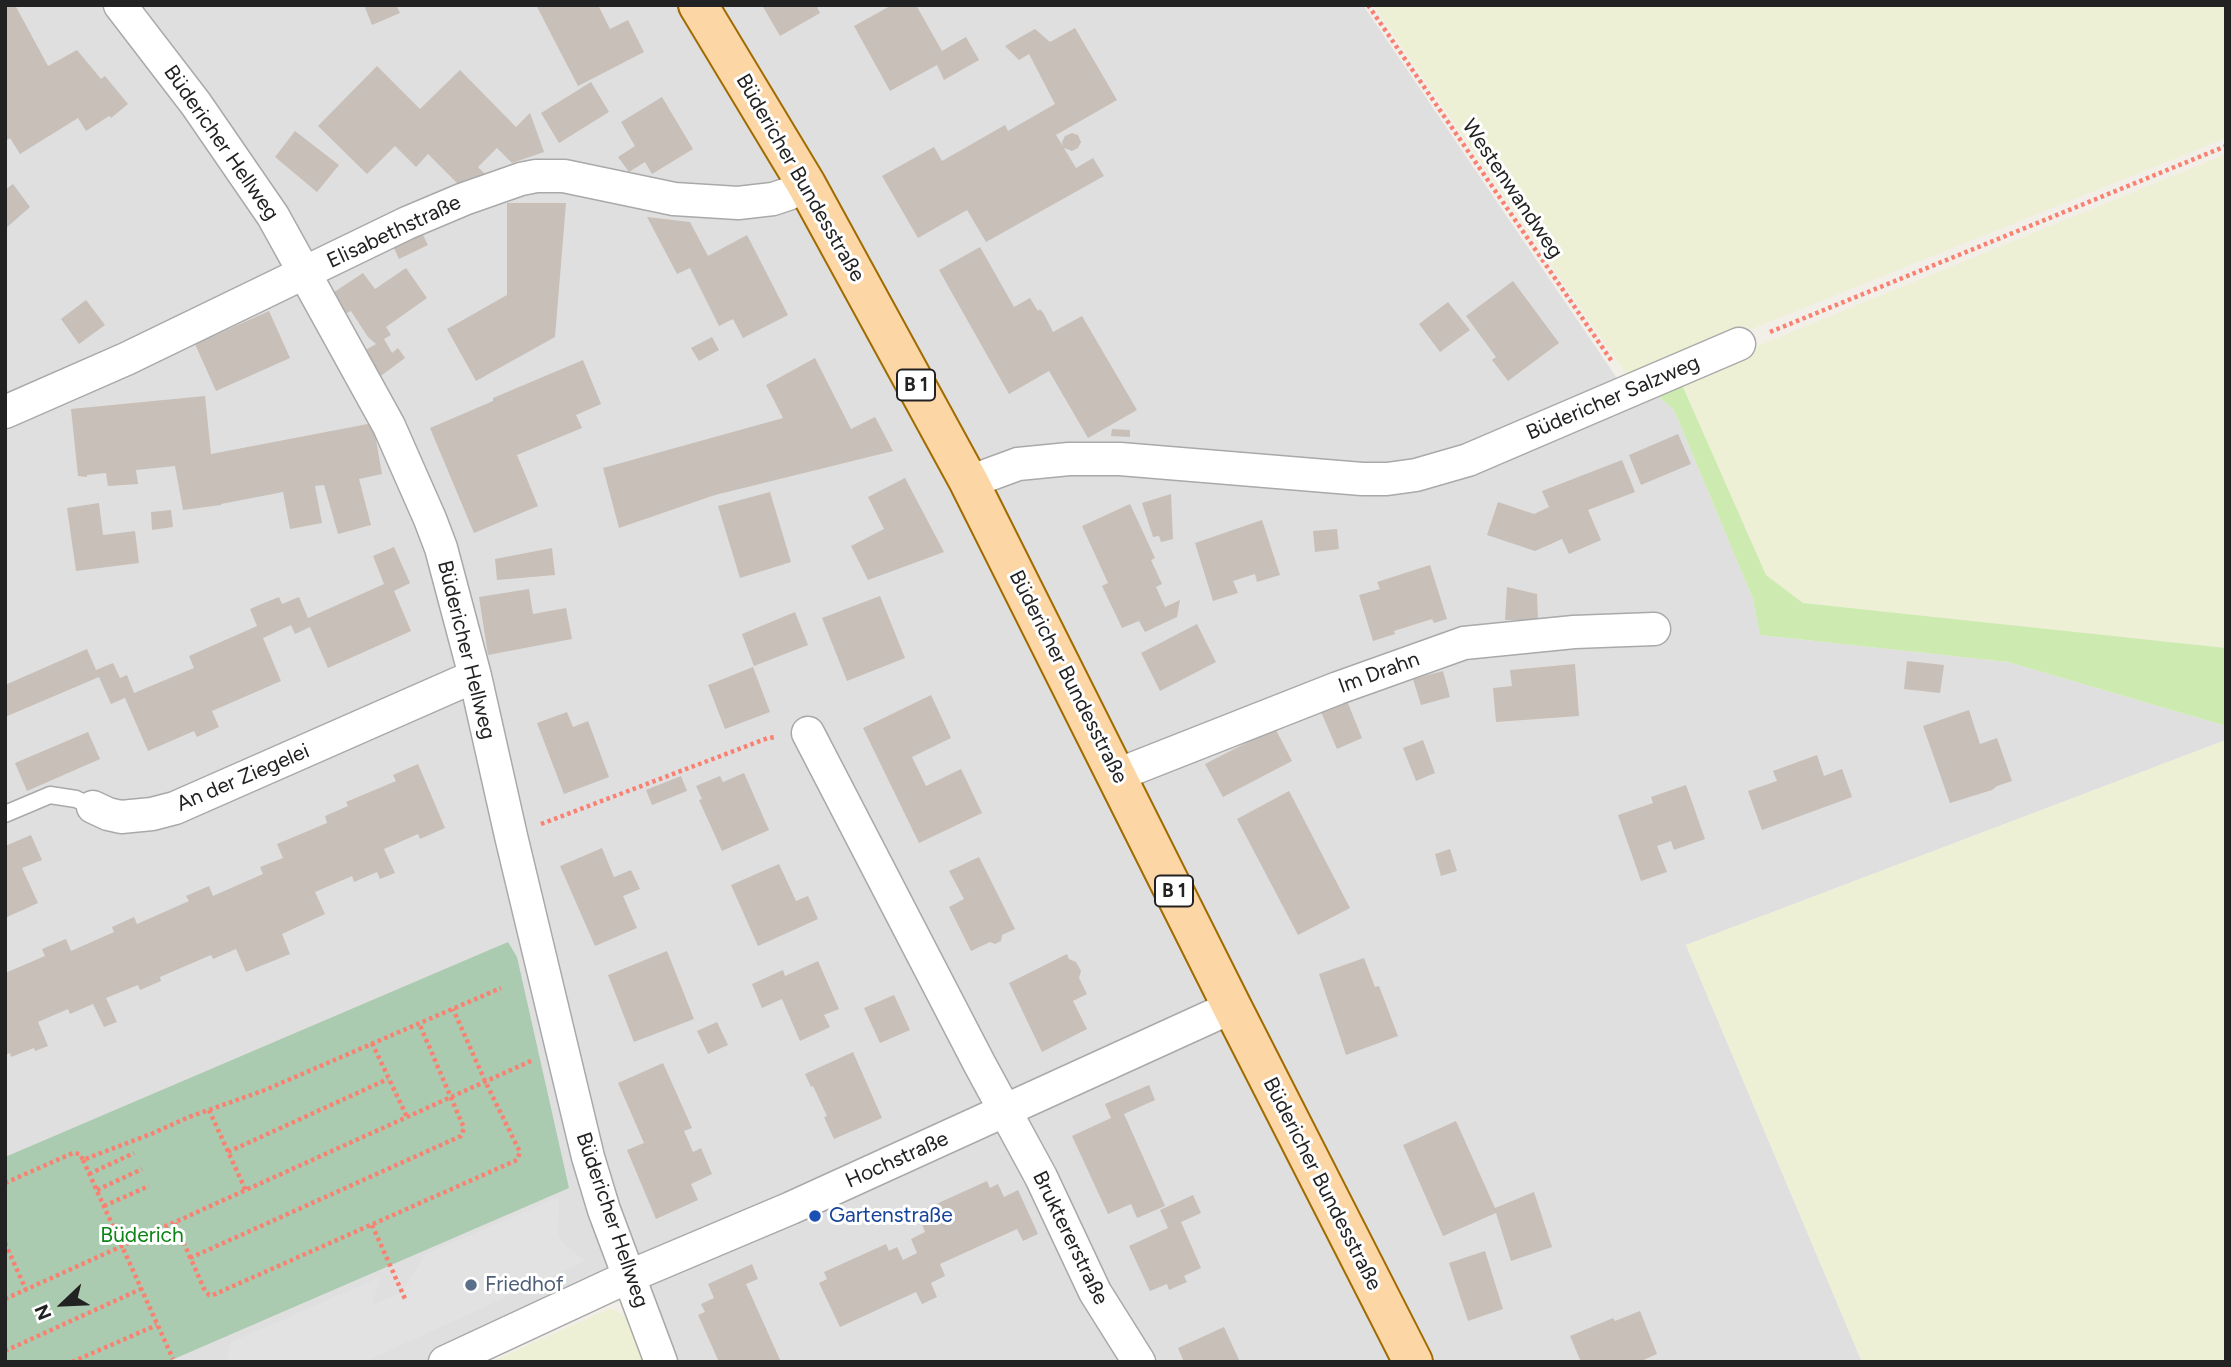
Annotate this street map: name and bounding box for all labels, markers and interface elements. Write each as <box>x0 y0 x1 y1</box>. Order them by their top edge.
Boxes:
street label: Büdericher Hellweg <box>158 61 284 225</box>
street label: Büdericher Bundesstraße <box>730 70 870 286</box>
street label: Westenwandweg <box>1456 115 1568 263</box>
street label: Elisabethstraße <box>323 190 465 274</box>
street label: Büdericher Salzweg <box>1523 350 1703 446</box>
road number: B 1 <box>897 370 935 400</box>
street label: Büdericher Hellweg <box>432 558 500 742</box>
street label: Büdericher Bundesstraße <box>1003 566 1133 788</box>
street label: Im Drahn <box>1335 647 1423 699</box>
street label: An der Ziegelei <box>173 739 313 817</box>
road number: B 1 <box>1155 876 1193 906</box>
street label: Büdericher Bundesstraße <box>1257 1073 1387 1295</box>
street label: Hochstraße <box>842 1126 952 1194</box>
street label: Büdericher Hellweg <box>570 1129 654 1311</box>
street label: Bruktererstraße <box>1027 1167 1113 1309</box>
place label: Gartenstraße <box>829 1203 953 1229</box>
marker: Gartenstraße <box>807 1208 823 1224</box>
park label: Büderich <box>100 1223 184 1249</box>
north arrow <box>28 1269 98 1339</box>
place label: Friedhof <box>485 1272 564 1298</box>
marker: Friedhof <box>463 1277 479 1293</box>
text: N <box>30 1301 57 1324</box>

